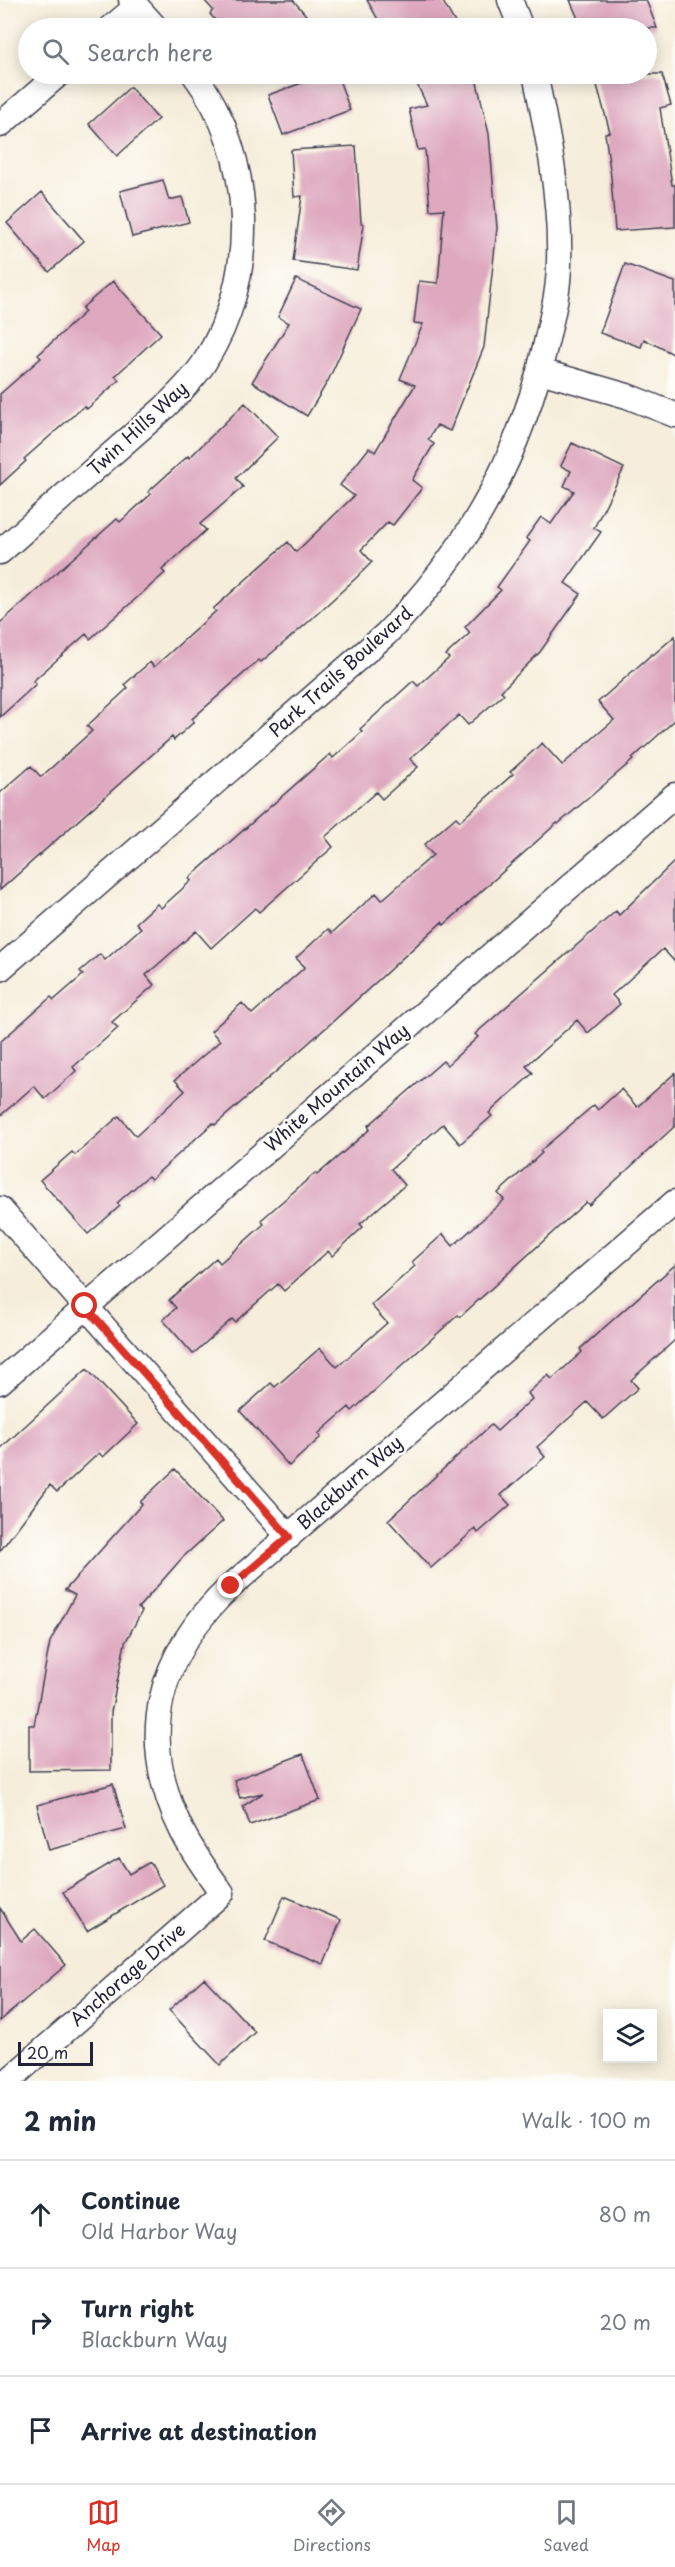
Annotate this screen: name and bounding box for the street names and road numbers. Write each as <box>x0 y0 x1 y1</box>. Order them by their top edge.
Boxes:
street label: Twin Hills Way <box>81 374 193 481</box>
street label: Park Trails Boulevard <box>262 599 418 743</box>
street label: White Mountain Way <box>258 1016 414 1157</box>
street label: Blackburn Way <box>290 1428 408 1535</box>
street label: Anchorage Drive <box>63 1916 191 2032</box>

